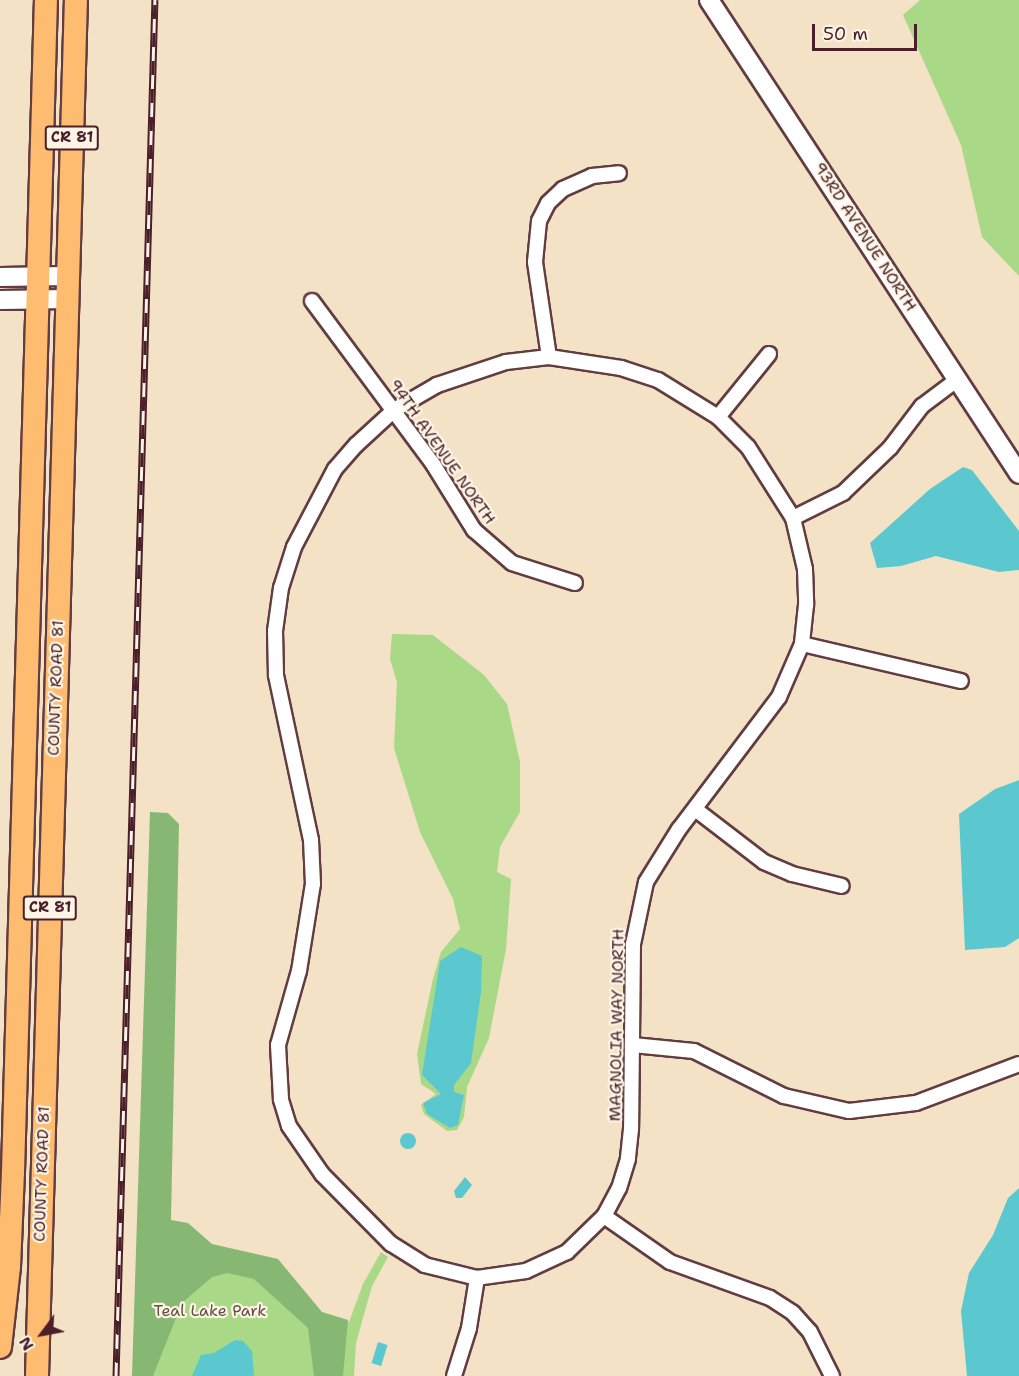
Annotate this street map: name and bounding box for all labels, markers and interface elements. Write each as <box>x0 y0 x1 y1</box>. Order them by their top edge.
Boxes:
scale bar <box>815 12 920 50</box>
text: 50 m <box>823 22 868 46</box>
road number: CR 81 <box>44 126 100 150</box>
street label: 93RD AVENUE NORTH <box>810 159 920 315</box>
street label: 94TH AVENUE NORTH <box>385 376 499 528</box>
street label: COUNTY ROAD 81 <box>44 620 68 756</box>
road number: CR 81 <box>22 896 78 920</box>
street label: MAGNOLIA WAY NORTH <box>606 928 628 1122</box>
street label: COUNTY ROAD 81 <box>30 1106 54 1242</box>
park label: Teal Lake Park <box>153 1301 267 1321</box>
north arrow <box>12 1304 72 1364</box>
text: N <box>14 1333 39 1355</box>

